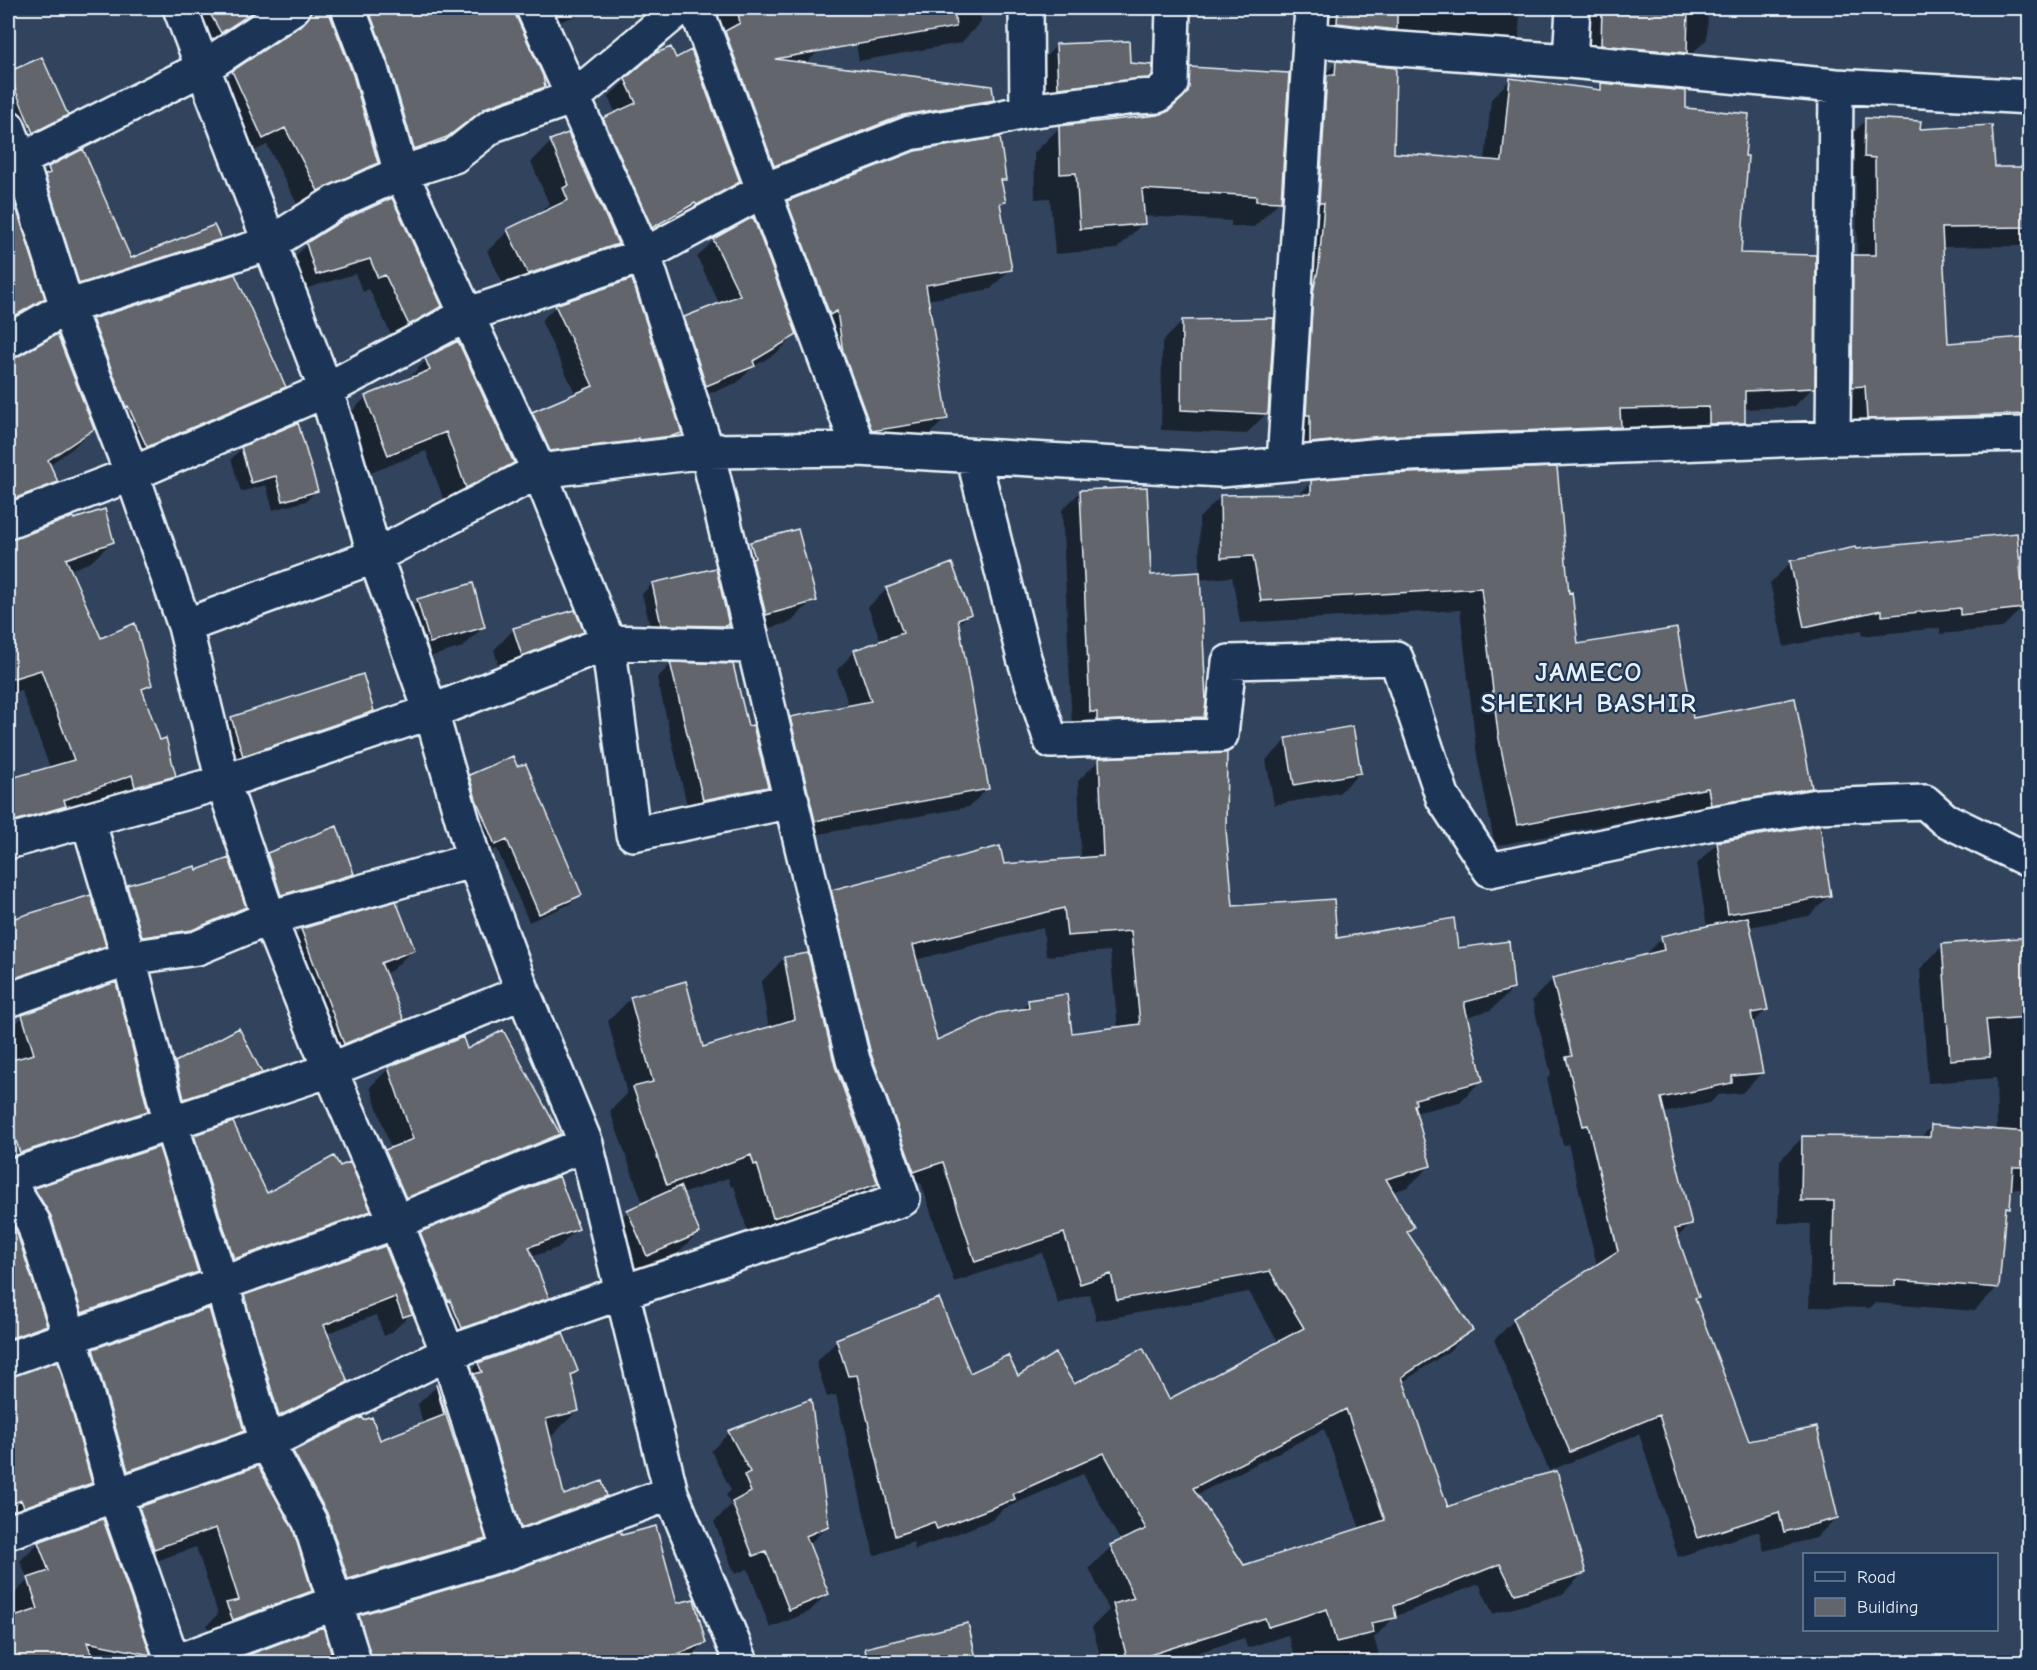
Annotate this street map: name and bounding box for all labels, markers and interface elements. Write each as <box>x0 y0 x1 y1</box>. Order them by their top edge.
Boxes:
district label: JAMECO SHEIKH BASHIR <box>1481 657 1697 719</box>
legend <box>1803 1553 1998 1631</box>
text: Road <box>1857 1567 1896 1588</box>
text: Building <box>1857 1597 1919 1618</box>

